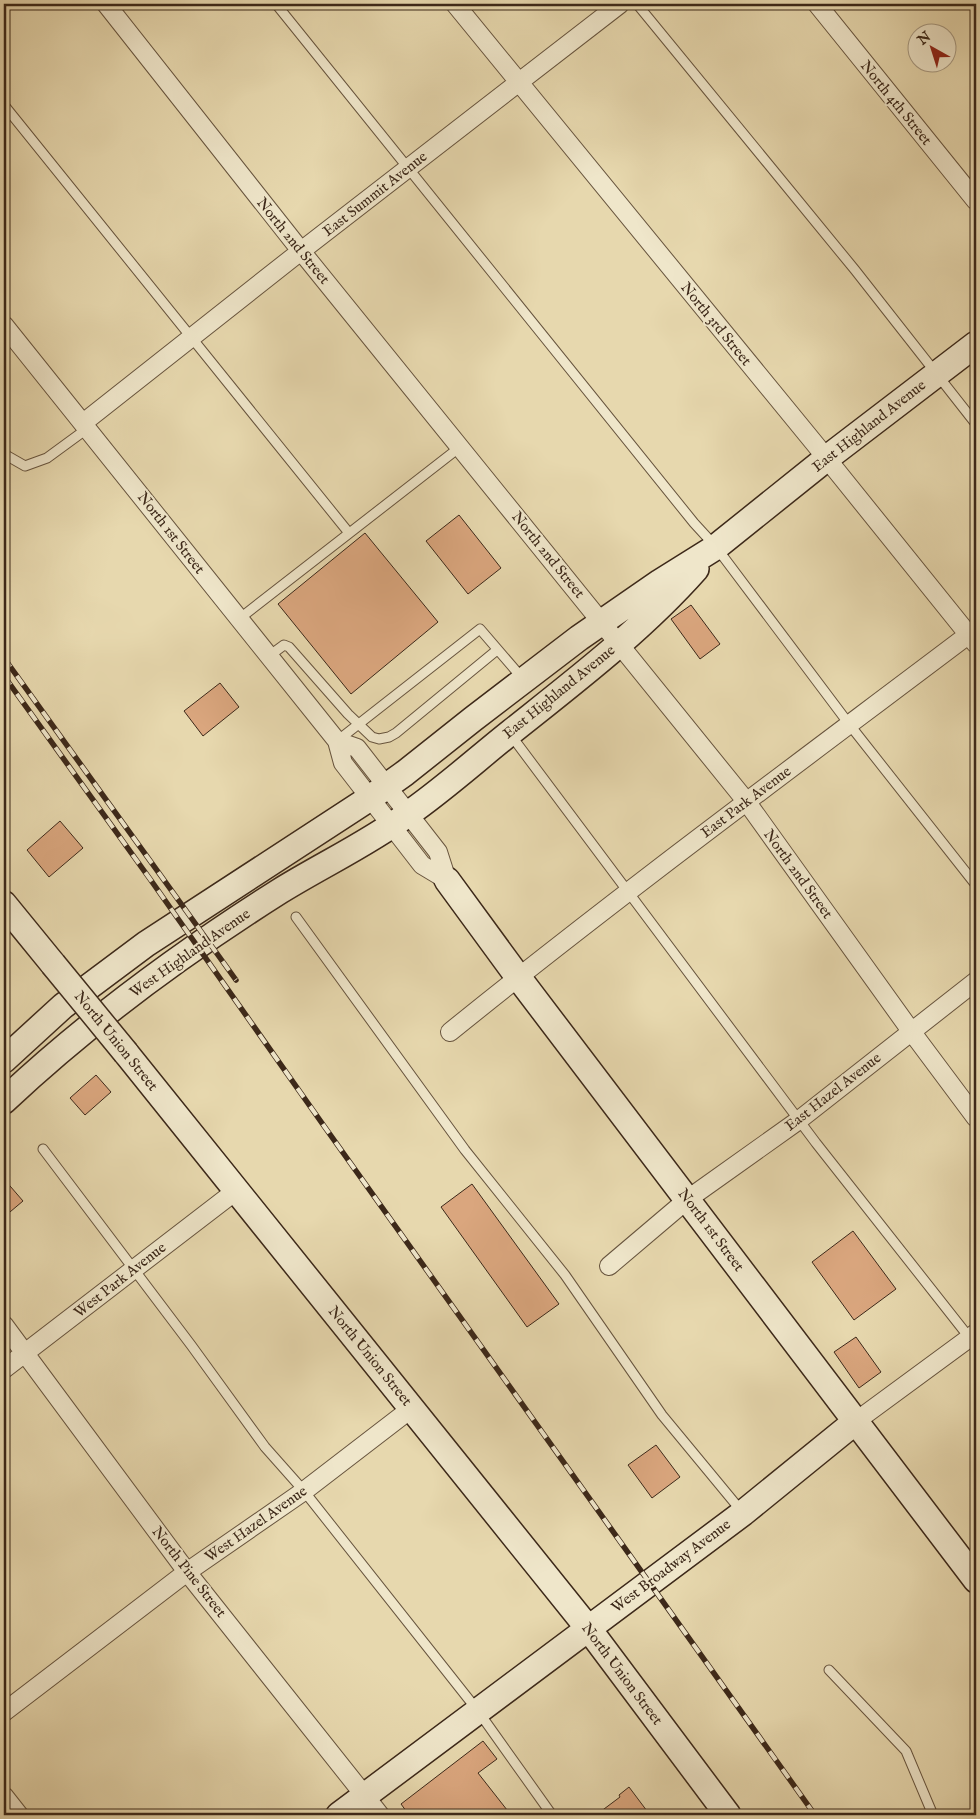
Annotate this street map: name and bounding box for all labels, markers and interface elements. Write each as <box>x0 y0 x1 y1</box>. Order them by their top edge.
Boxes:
north arrow <box>908 22 958 72</box>
text: N <box>913 28 935 50</box>
street label: North 4th Street <box>856 57 936 149</box>
street label: East Summit Avenue <box>319 147 431 241</box>
street label: North 2nd Street <box>252 194 334 288</box>
street label: North 3rd Street <box>676 278 756 370</box>
street label: East Highland Avenue <box>808 376 930 476</box>
street label: North 1st Street <box>133 488 209 578</box>
street label: North 2nd Street <box>507 508 589 602</box>
street label: East Highland Avenue <box>499 641 619 743</box>
street label: East Park Avenue <box>697 762 795 842</box>
street label: North 2nd Street <box>759 826 837 922</box>
street label: West Highland Avenue <box>126 904 254 1002</box>
street label: North Union Street <box>70 987 162 1095</box>
street label: East Hazel Avenue <box>781 1048 885 1135</box>
street label: North 1st Street <box>674 1185 748 1275</box>
street label: West Park Avenue <box>70 1238 170 1322</box>
street label: North Union Street <box>324 1302 416 1410</box>
street label: West Hazel Avenue <box>201 1482 311 1566</box>
street label: West Broadway Avenue <box>608 1515 735 1617</box>
street label: North Pine Street <box>147 1523 231 1621</box>
street label: North Union Street <box>577 1619 667 1729</box>

